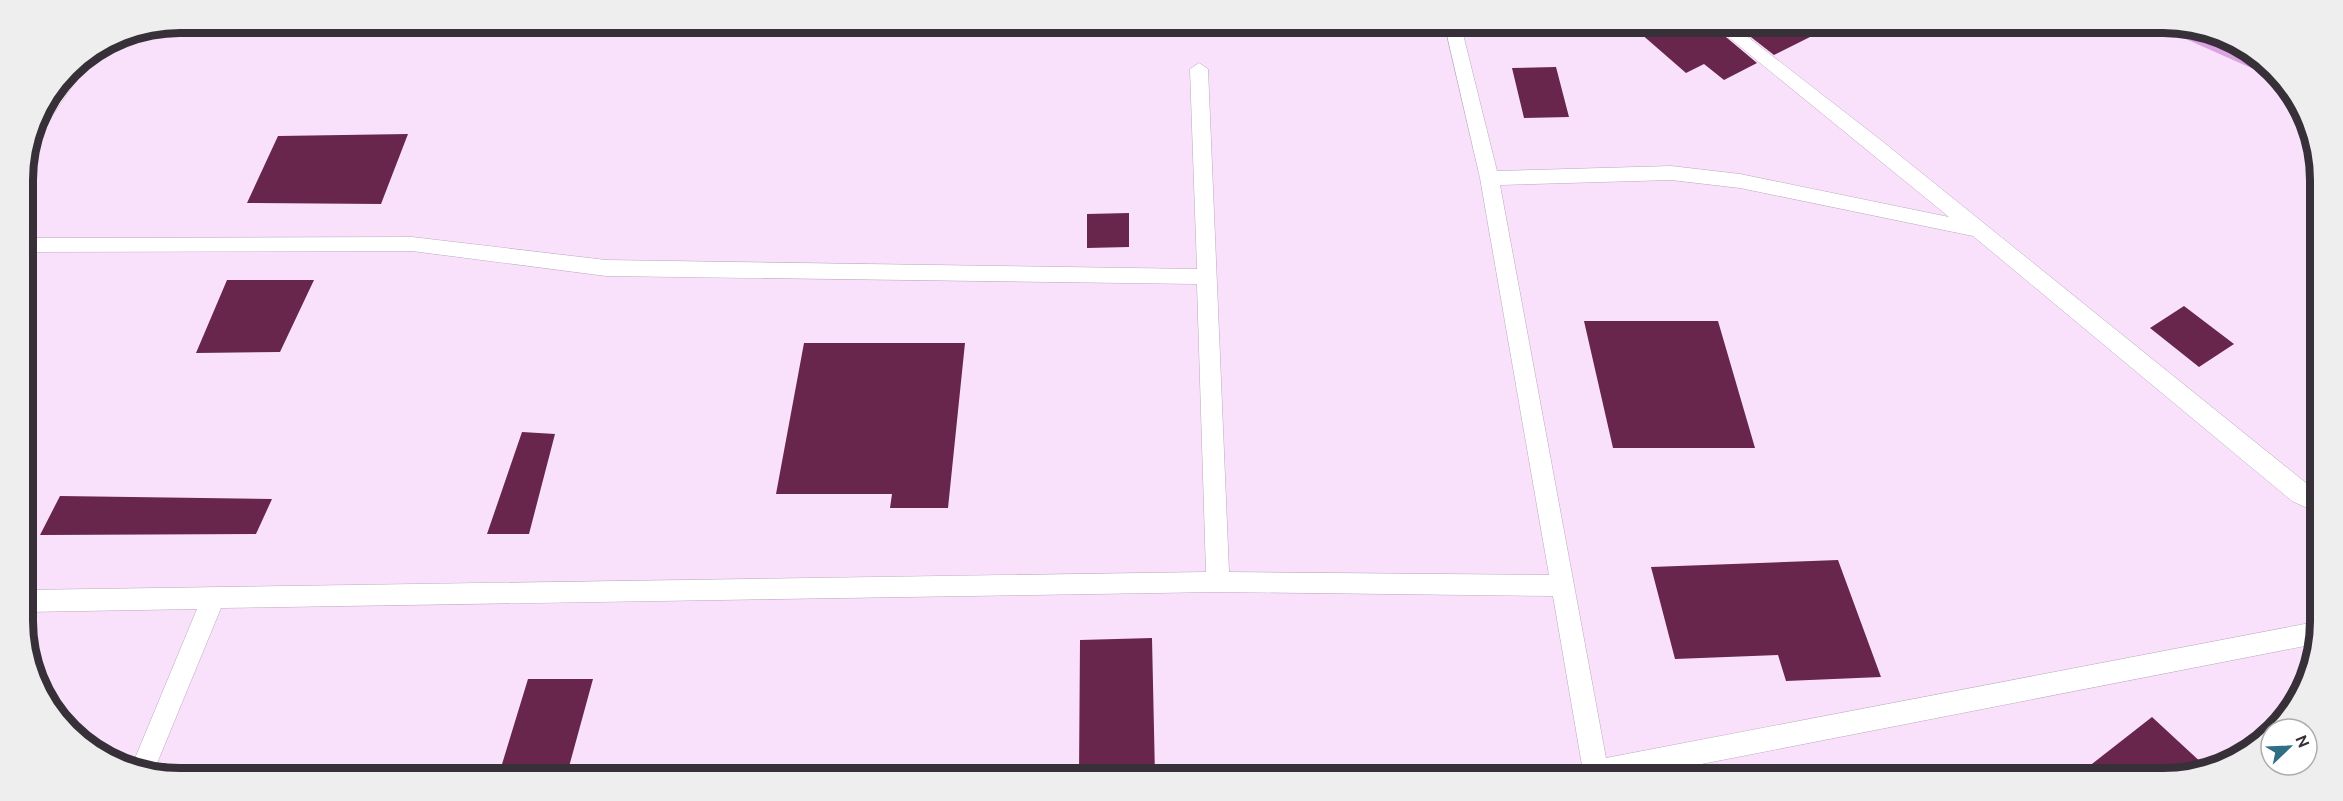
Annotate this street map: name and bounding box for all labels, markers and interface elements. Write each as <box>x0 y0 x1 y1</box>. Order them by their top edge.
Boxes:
north arrow <box>2259 717 2319 777</box>
text: N <box>2292 732 2313 750</box>

